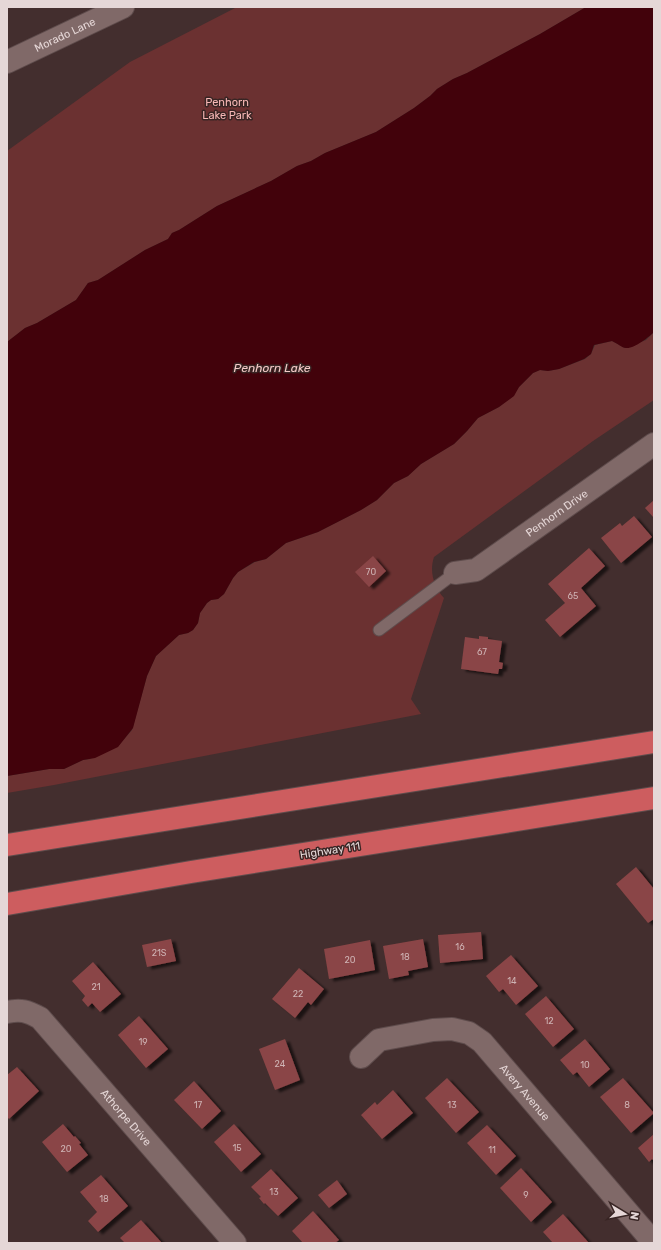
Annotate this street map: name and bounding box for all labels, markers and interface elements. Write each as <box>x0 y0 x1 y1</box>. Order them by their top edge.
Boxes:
street label: Morado Lane <box>32 15 98 55</box>
park label: Penhorn Lake Park <box>202 96 252 122</box>
water label: Penhorn Lake <box>233 361 311 375</box>
street label: Penhorn Drive <box>523 487 590 540</box>
house number: 70 <box>366 567 376 577</box>
house number: 65 <box>568 591 578 601</box>
house number: 67 <box>477 647 487 657</box>
street label: Highway 111 <box>299 839 361 862</box>
house number: 16 <box>455 942 465 952</box>
house number: 21S <box>152 948 167 958</box>
house number: 18 <box>400 952 410 962</box>
house number: 20 <box>345 955 356 965</box>
house number: 14 <box>507 976 517 986</box>
house number: 21 <box>91 982 101 992</box>
house number: 22 <box>293 989 303 999</box>
house number: 12 <box>544 1016 554 1026</box>
house number: 19 <box>138 1037 148 1047</box>
house number: 24 <box>275 1059 286 1069</box>
house number: 10 <box>580 1060 590 1070</box>
street label: Avery Avenue <box>497 1062 552 1123</box>
street label: Athorpe Drive <box>98 1087 154 1149</box>
house number: 17 <box>194 1100 203 1110</box>
house number: 13 <box>447 1100 457 1110</box>
house number: 8 <box>624 1100 630 1110</box>
house number: 15 <box>232 1143 242 1153</box>
house number: 20 <box>61 1144 72 1154</box>
house number: 11 <box>488 1145 496 1155</box>
house number: 13 <box>269 1187 279 1197</box>
house number: 9 <box>523 1190 529 1200</box>
house number: 18 <box>99 1194 109 1204</box>
north arrow <box>605 1194 645 1234</box>
text: N <box>627 1211 641 1221</box>

